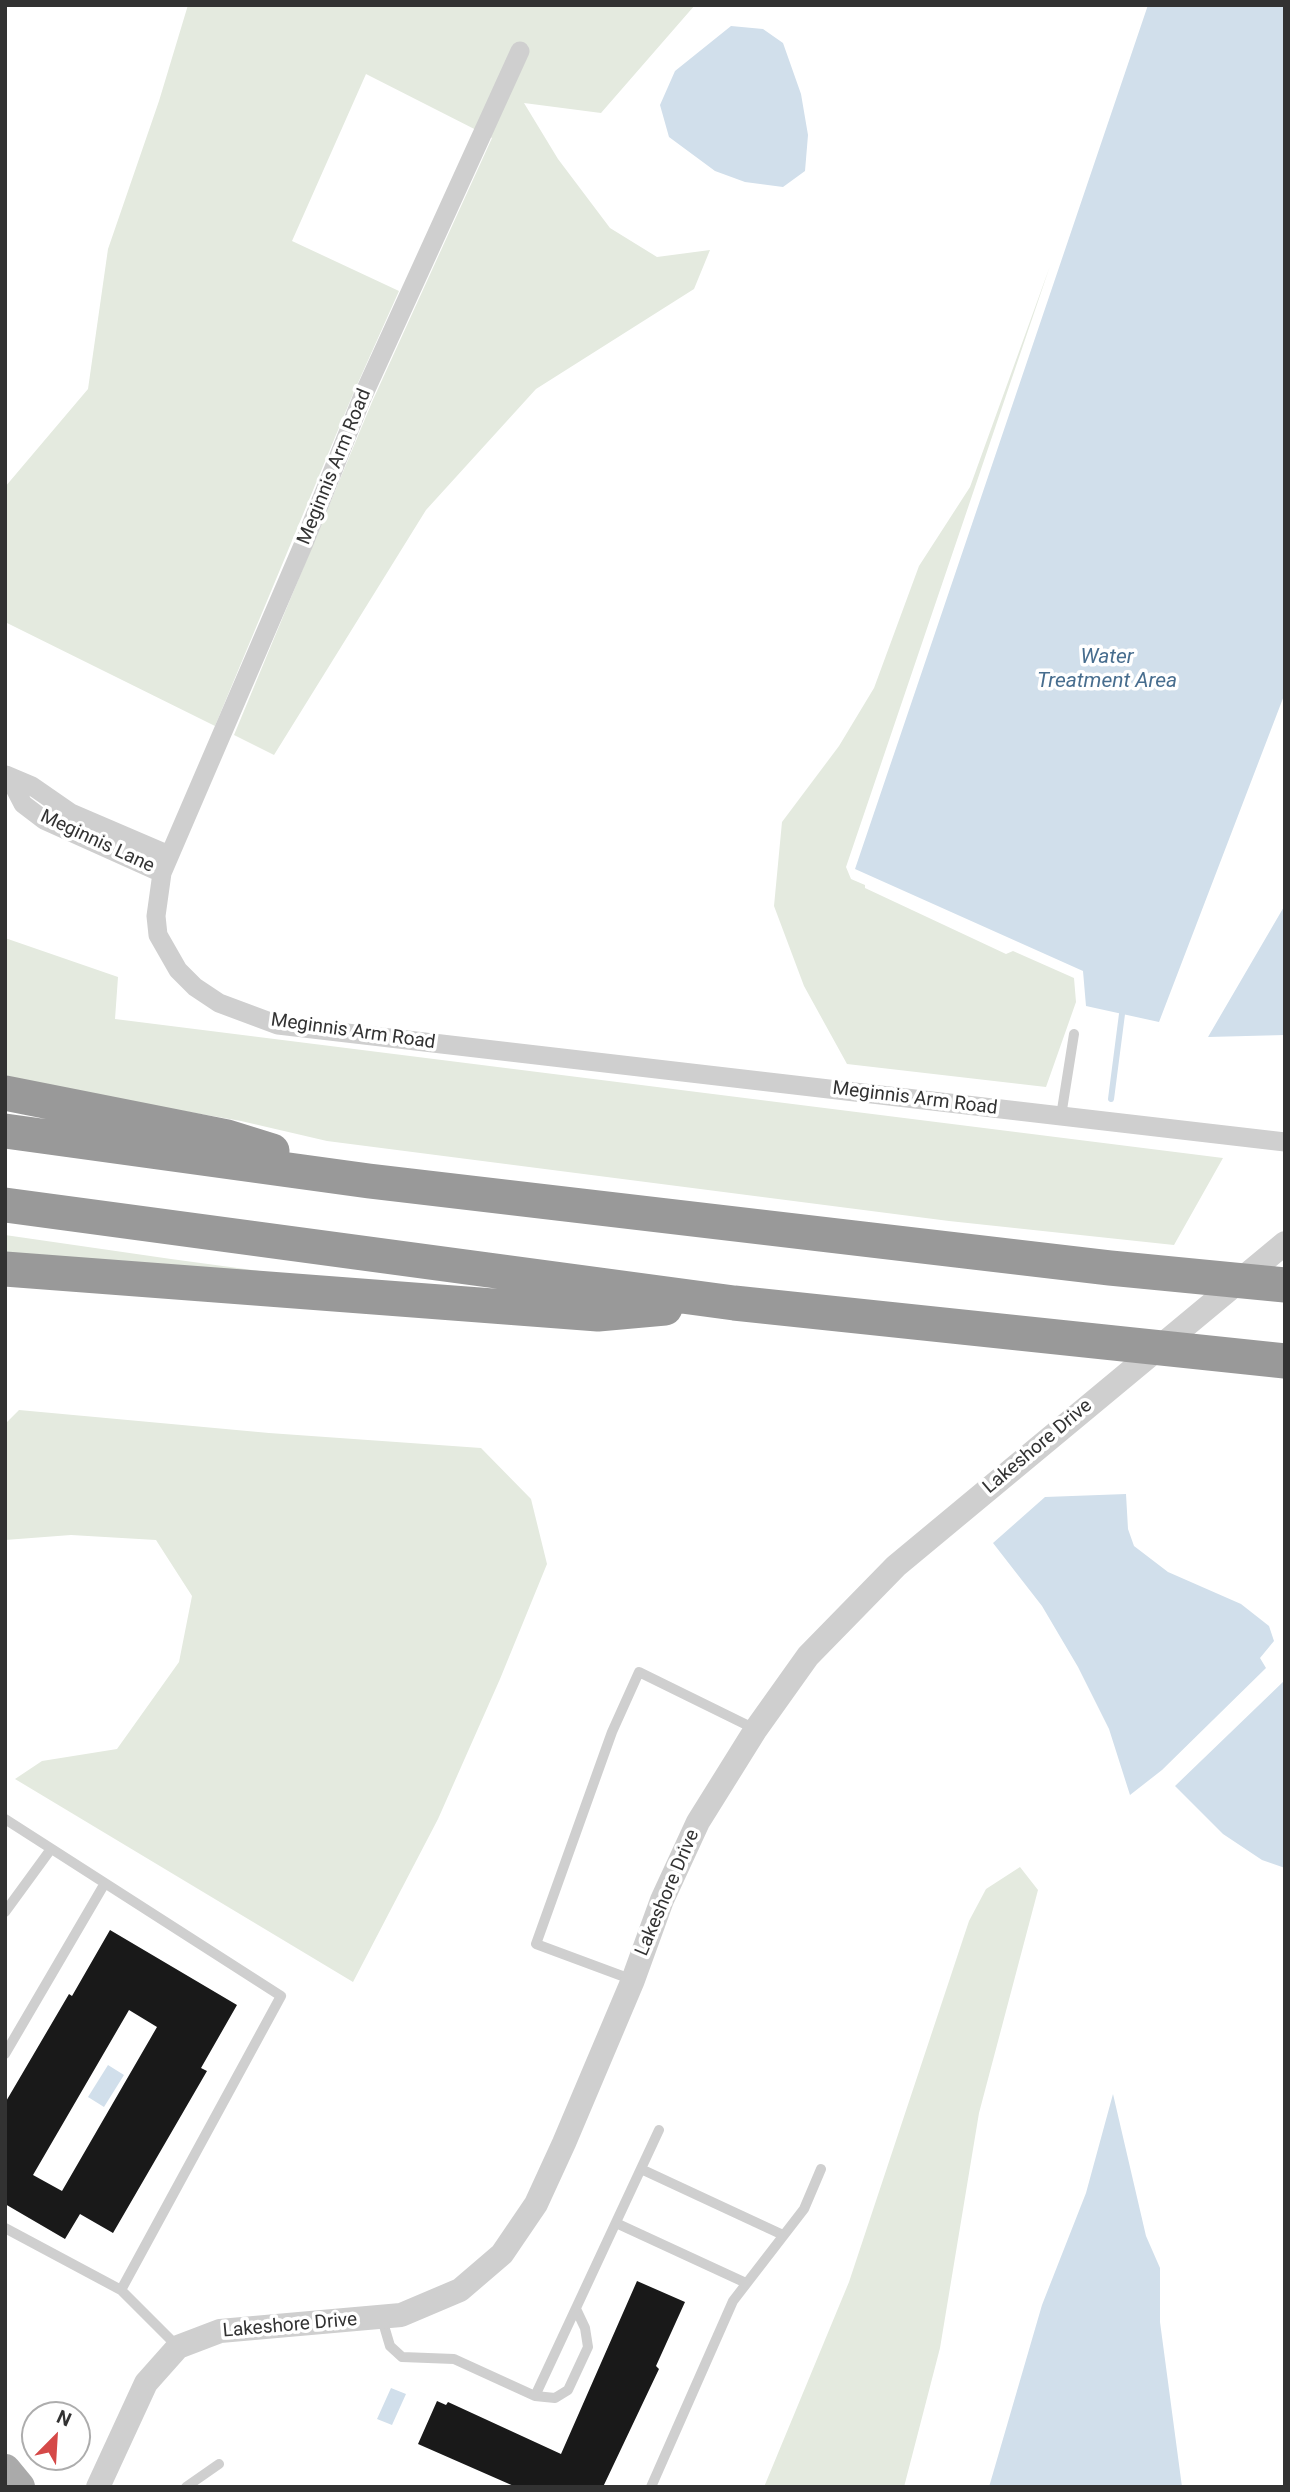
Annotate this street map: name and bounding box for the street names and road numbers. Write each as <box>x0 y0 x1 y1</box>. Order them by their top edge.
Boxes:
street label: Meginnis Arm Road <box>293 386 377 548</box>
street label: Meginnis Lane <box>36 806 158 878</box>
street label: Meginnis Arm Road <box>269 1009 437 1055</box>
street label: Meginnis Arm Road <box>831 1078 999 1120</box>
street label: Lakeshore Drive <box>979 1395 1097 1499</box>
street label: Lakeshore Drive <box>631 1826 705 1960</box>
street label: Lakeshore Drive <box>222 2309 358 2343</box>

